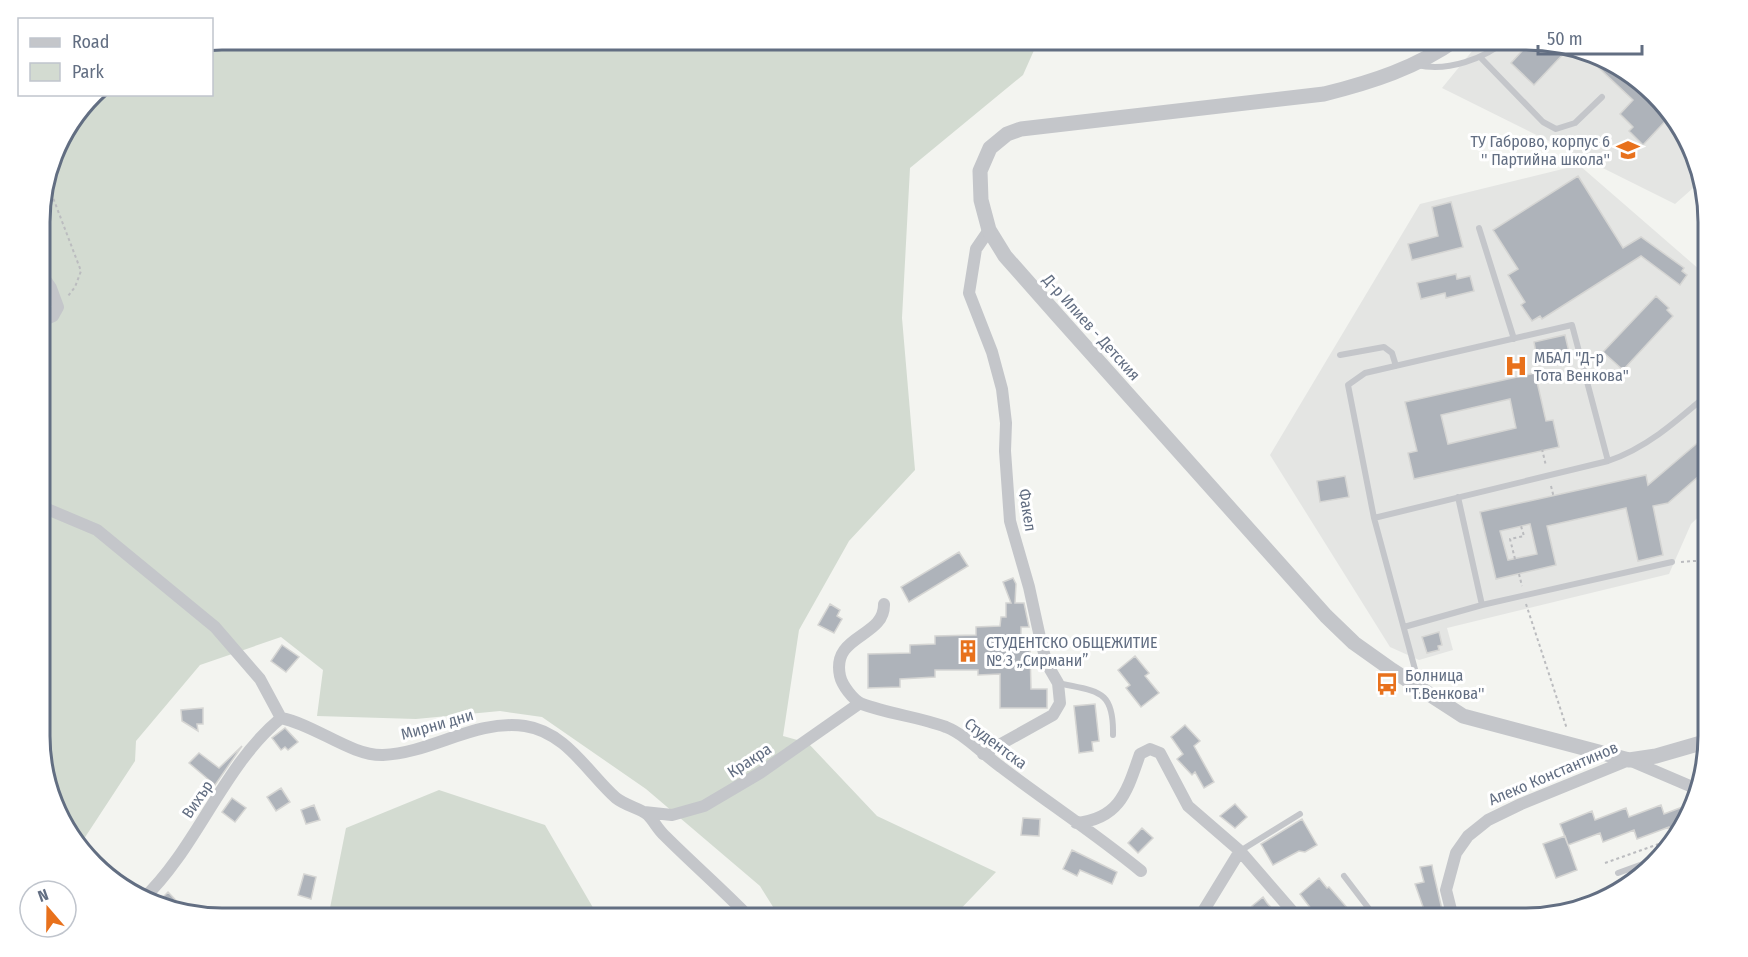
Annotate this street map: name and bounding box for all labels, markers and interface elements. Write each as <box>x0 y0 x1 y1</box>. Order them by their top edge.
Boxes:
legend <box>18 18 213 96</box>
scale bar <box>1538 18 1642 56</box>
text: 50 m <box>1547 28 1583 50</box>
text: Road <box>72 31 109 53</box>
text: Park <box>72 61 105 83</box>
place label: ТУ Габрово, корпус 6 '' Партийна школа'' <box>1470 132 1610 169</box>
school or university icon: ТУ Габрово, корпус 6 '' Партийна школа'' <box>1615 137 1641 163</box>
street label: Д-р Илиев - Детския <box>1038 270 1144 384</box>
place label: МБАЛ "Д-р Тота Венкова" <box>1534 348 1629 385</box>
hospital icon: МБАЛ "Д-р Тота Венкова" <box>1503 353 1529 379</box>
street label: Факел <box>1015 487 1040 533</box>
place label: СТУДЕНТСКО ОБЩЕЖИТИЕ № 3 „Сирмани” <box>986 633 1157 670</box>
building icon: СТУДЕНТСКО ОБЩЕЖИТИЕ № 3 „Сирмани” <box>955 638 981 664</box>
place label: Болница ''Т.Венкова'' <box>1405 666 1484 703</box>
bus stop icon: Болница ''Т.Венкова'' <box>1374 671 1400 697</box>
street label: Мирни дни <box>399 705 476 744</box>
street label: Студентска <box>961 714 1031 773</box>
street label: Алеко Константинов <box>1486 738 1621 809</box>
street label: Кракра <box>724 739 775 782</box>
street label: Вихър <box>178 777 217 822</box>
north arrow <box>18 879 78 939</box>
text: N <box>35 885 51 906</box>

